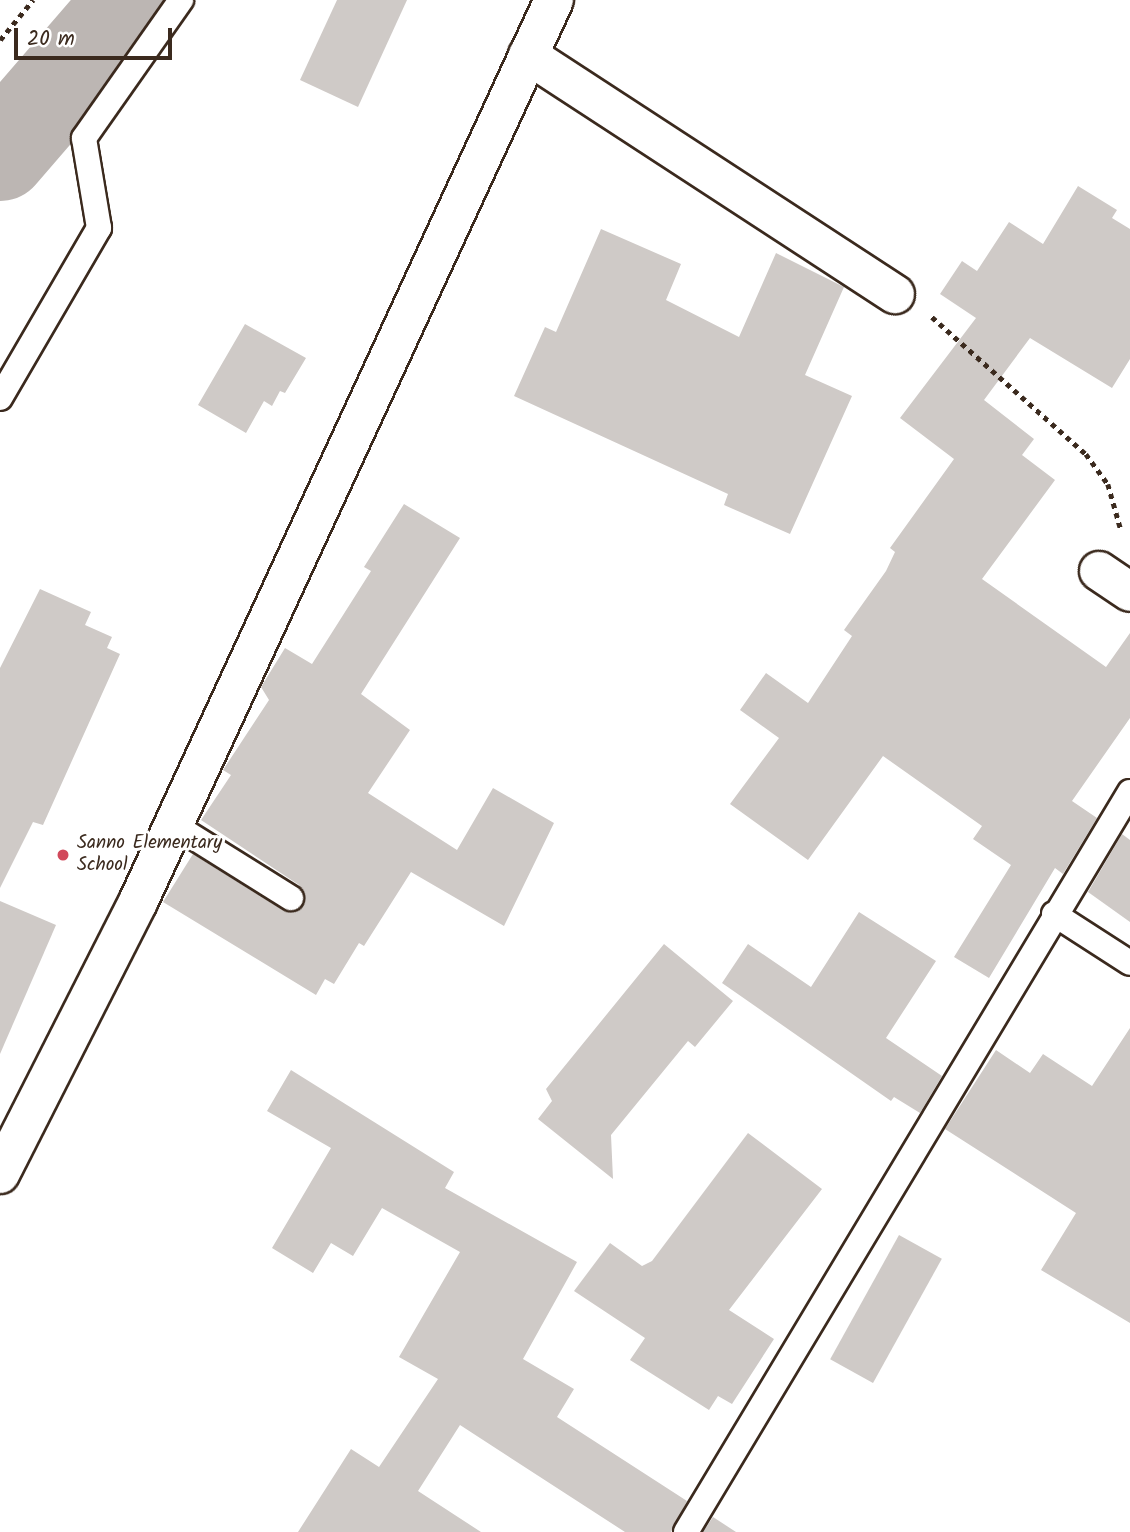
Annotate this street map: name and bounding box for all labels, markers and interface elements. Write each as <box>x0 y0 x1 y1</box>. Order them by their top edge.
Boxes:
scale bar <box>18 14 175 58</box>
text: 20 m <box>27 23 75 56</box>
place label: Sanno Elementary School <box>77 833 222 877</box>
marker: Sanno Elementary School <box>55 847 71 863</box>

